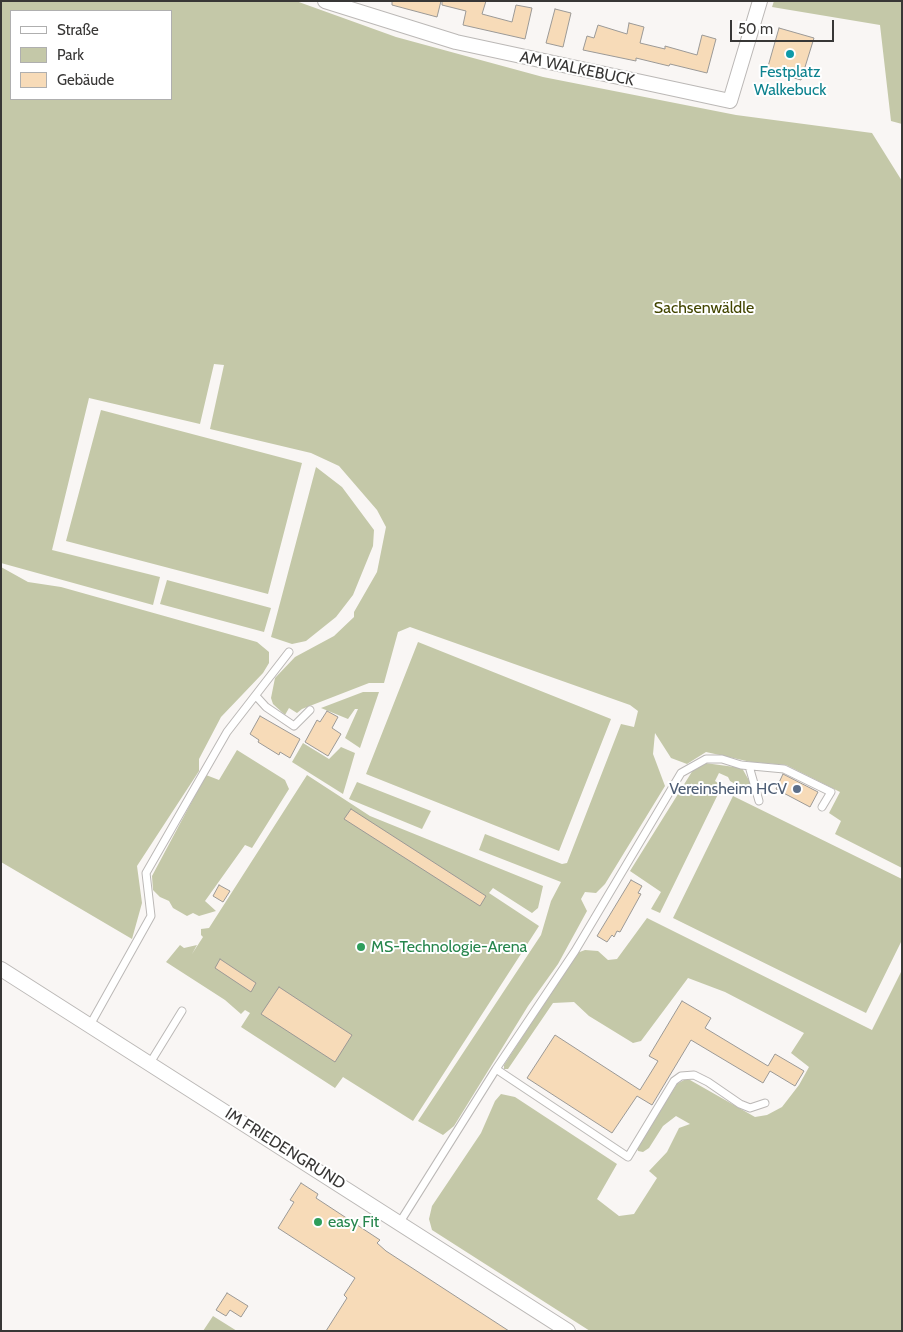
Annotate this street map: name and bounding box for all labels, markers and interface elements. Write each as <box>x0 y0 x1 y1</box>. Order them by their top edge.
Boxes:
legend <box>10 10 172 100</box>
scale bar <box>733 10 837 42</box>
text: 50 m <box>738 20 773 38</box>
text: Straße <box>57 21 99 39</box>
text: Park <box>57 46 84 64</box>
street label: AM WALKEBUCK <box>518 47 636 91</box>
marker: Festplatz Walkebuck <box>784 48 796 60</box>
place label: Festplatz Walkebuck <box>754 62 826 100</box>
text: Gebäude <box>57 71 114 89</box>
park label: Sachsenwäldle <box>654 298 754 318</box>
place label: Vereinsheim HCV <box>669 779 787 799</box>
marker: Vereinsheim HCV <box>791 783 803 795</box>
place label: MS-Technologie-Arena <box>371 937 527 957</box>
marker: MS-Technologie-Arena <box>355 941 367 953</box>
street label: IM FRIEDENGRUND <box>221 1104 349 1194</box>
place label: easy Fit <box>328 1212 379 1232</box>
marker: easy Fit <box>312 1216 324 1228</box>

